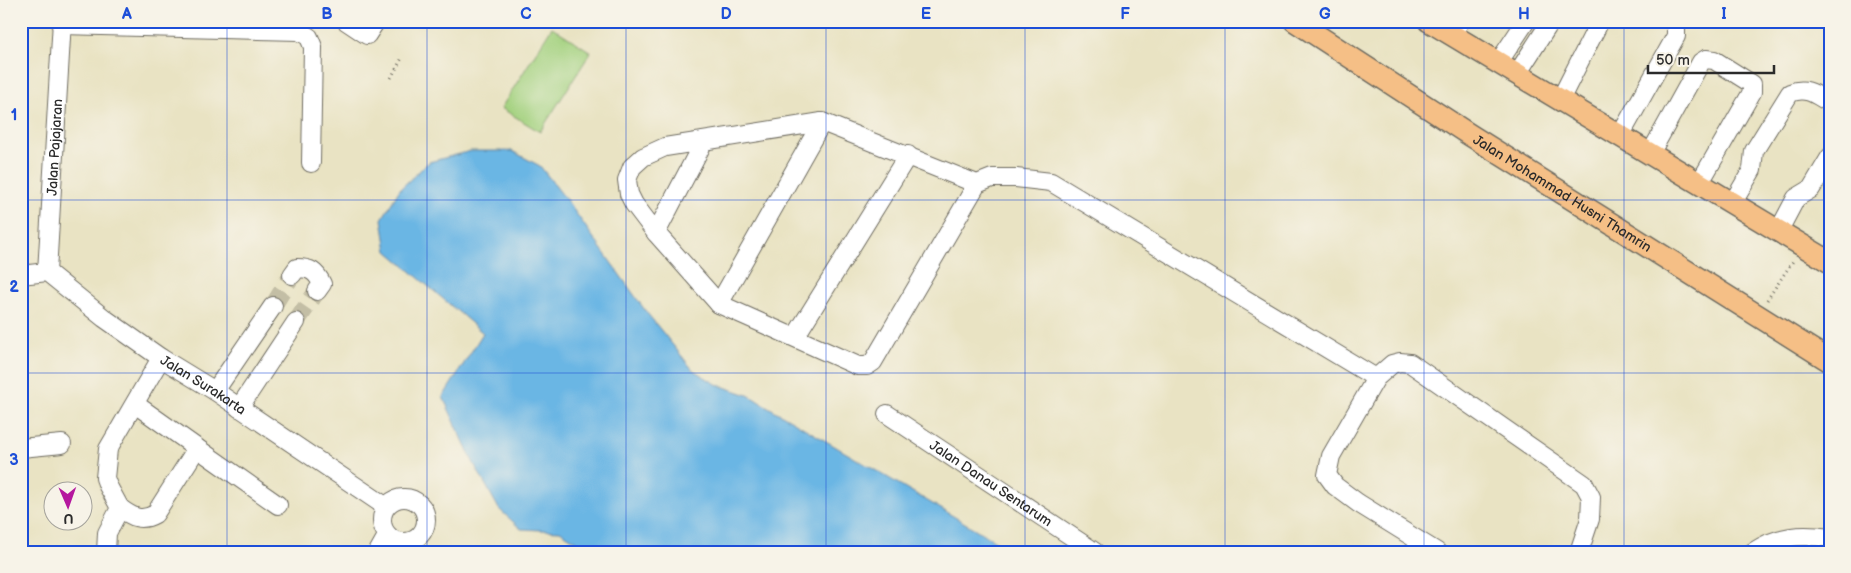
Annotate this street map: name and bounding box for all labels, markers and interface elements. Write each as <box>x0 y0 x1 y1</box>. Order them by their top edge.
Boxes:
text: A <box>121 5 132 24</box>
text: B <box>321 5 333 24</box>
text: C <box>520 5 532 24</box>
text: D <box>720 5 732 24</box>
text: E <box>921 5 931 24</box>
text: F <box>1120 5 1130 24</box>
text: G <box>1319 5 1331 24</box>
text: H <box>1518 5 1530 24</box>
text: I <box>1721 5 1727 24</box>
scale bar <box>1648 42 1775 74</box>
text: 50 m <box>1656 51 1690 70</box>
street label: Jalan Pajajaran <box>43 98 66 196</box>
text: 1 <box>11 106 17 125</box>
street label: Jalan Mohammad Husni Thamrin <box>1470 131 1655 255</box>
text: 2 <box>9 278 19 297</box>
street label: Jalan Surakarta <box>157 351 249 418</box>
street label: Jalan Danau Sentarum <box>927 436 1056 530</box>
text: 3 <box>9 451 19 470</box>
north arrow <box>42 480 92 530</box>
text: U <box>63 510 74 527</box>

